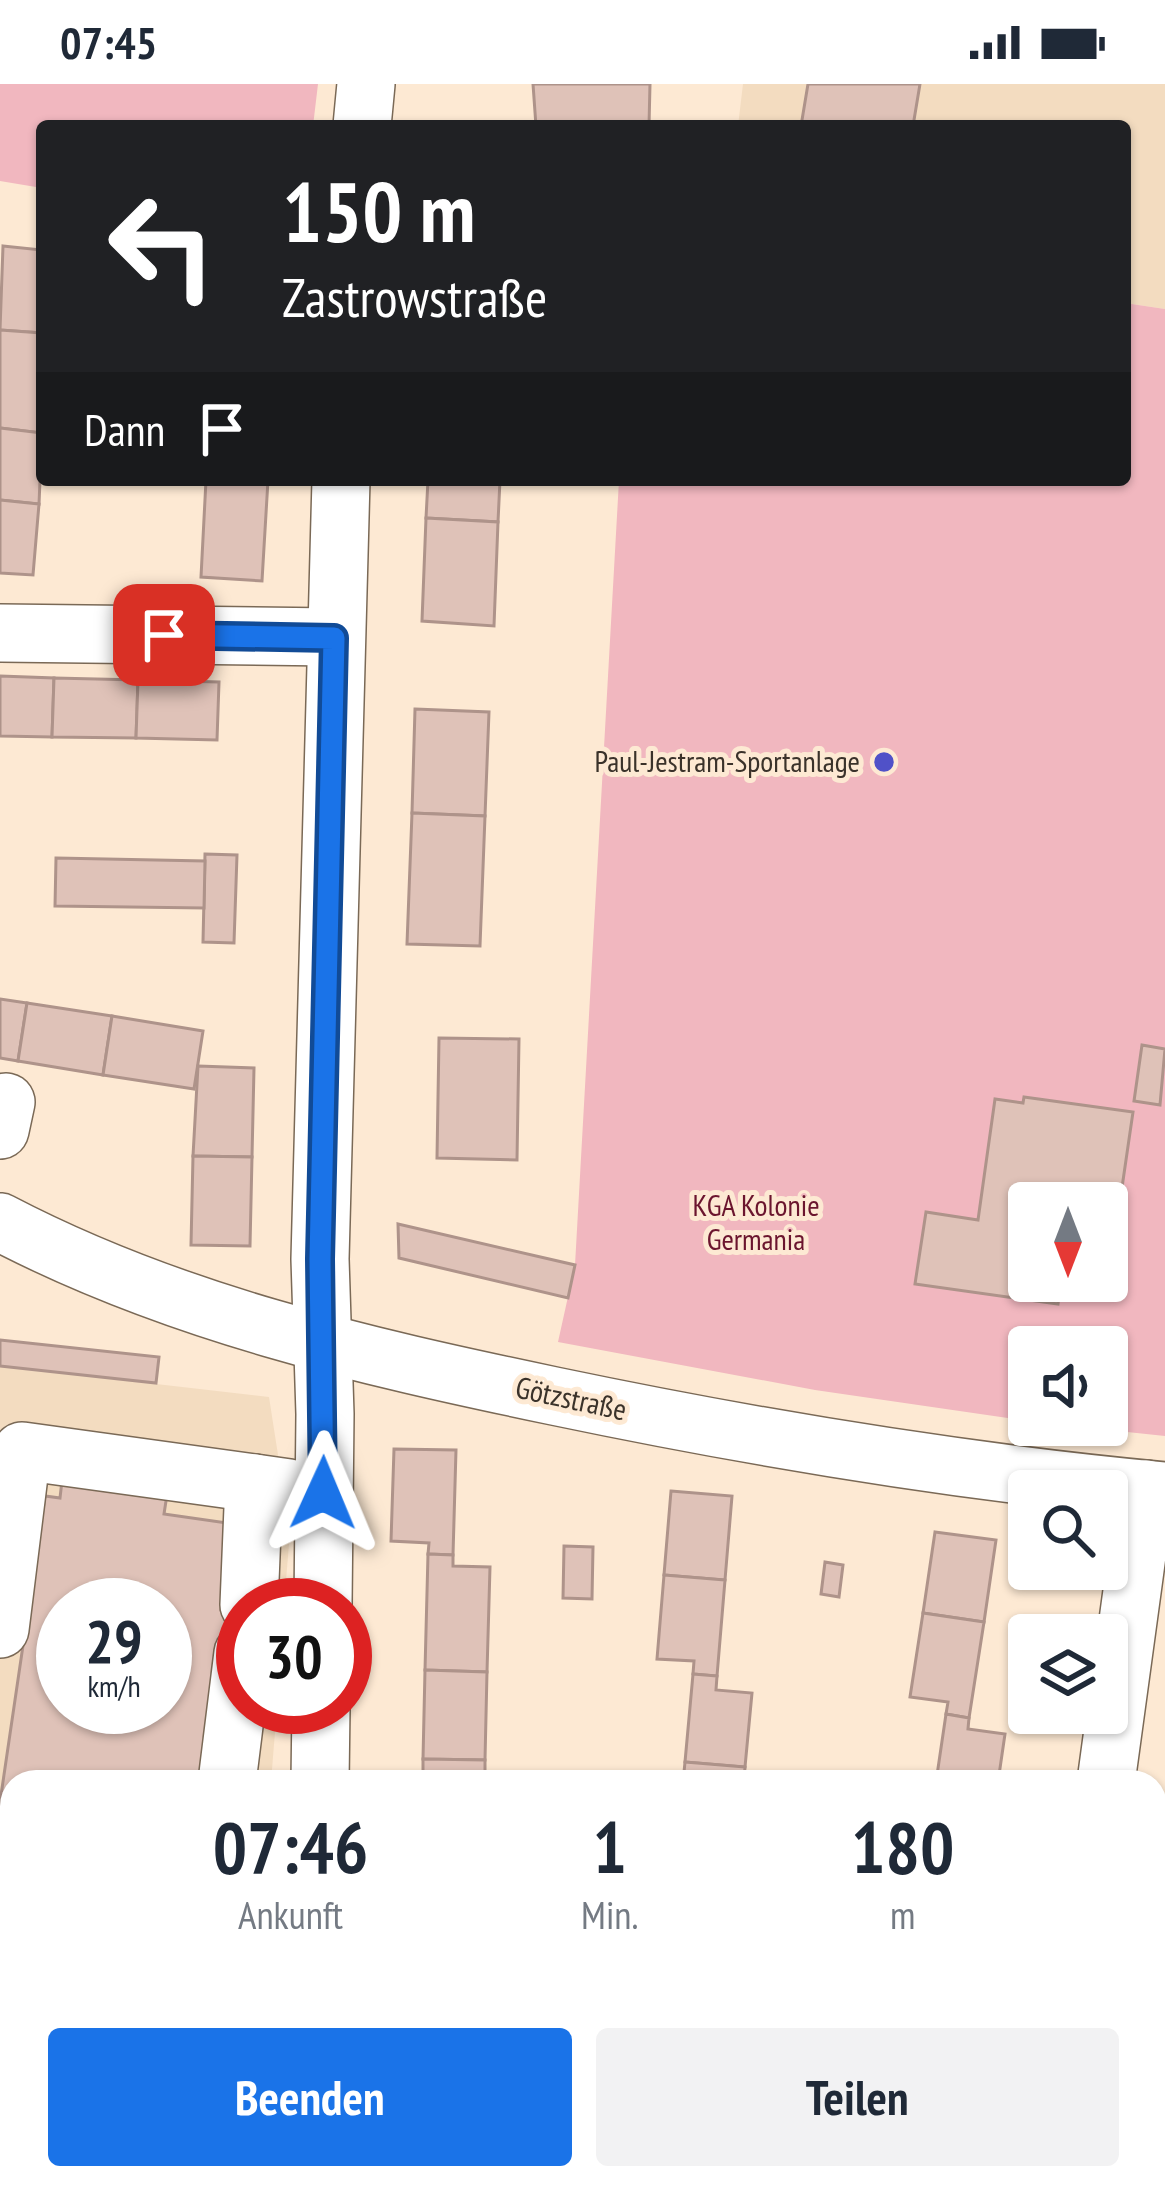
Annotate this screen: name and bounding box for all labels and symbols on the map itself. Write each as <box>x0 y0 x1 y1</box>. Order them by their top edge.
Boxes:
pin <box>113 584 215 686</box>
place label: Paul-Jestram-Sportanlage <box>595 741 860 780</box>
marker: Paul-Jestram-Sportanlage <box>871 749 897 775</box>
north arrow <box>1008 1182 1128 1302</box>
park label: KGA Kolonie Germania <box>692 1185 820 1258</box>
street label: Götzstraße <box>512 1367 630 1428</box>
position arrow <box>260 1430 386 1556</box>
speed limit sign: 30 <box>216 1578 372 1734</box>

